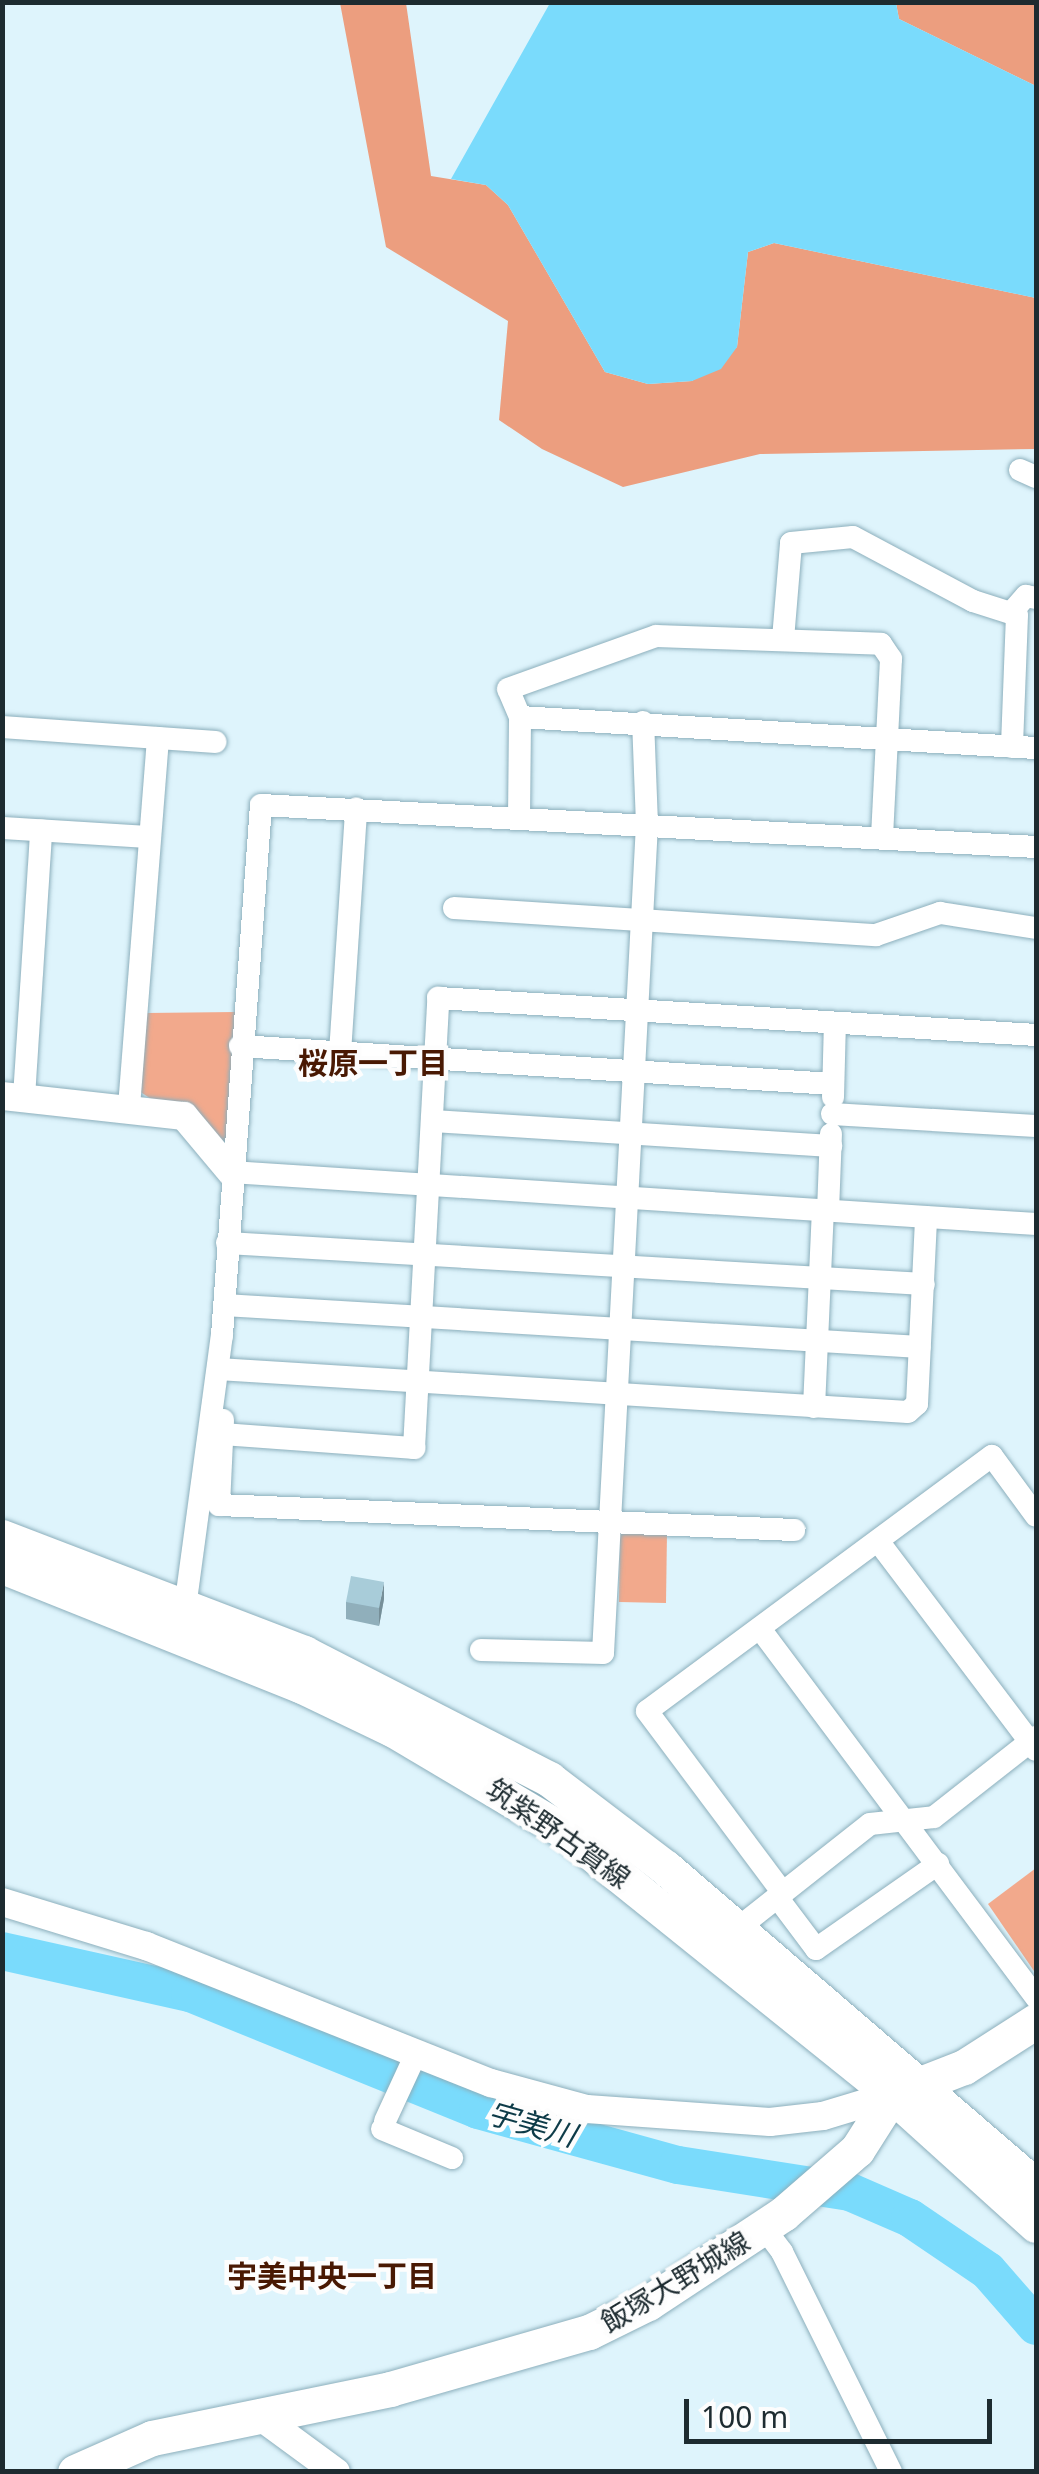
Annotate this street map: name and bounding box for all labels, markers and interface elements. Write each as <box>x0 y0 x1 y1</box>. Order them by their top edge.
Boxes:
district label: 桜原一丁目 <box>298 1045 448 1081</box>
street label: 筑紫野古賀線 <box>481 1771 637 1895</box>
water label: 宇美川 <box>484 2094 580 2154</box>
street label: 飯塚大野城線 <box>594 2223 756 2339</box>
district label: 宇美中央一丁目 <box>227 2258 437 2294</box>
scale bar <box>689 2379 996 2441</box>
text: 100 m <box>701 2396 788 2437</box>

